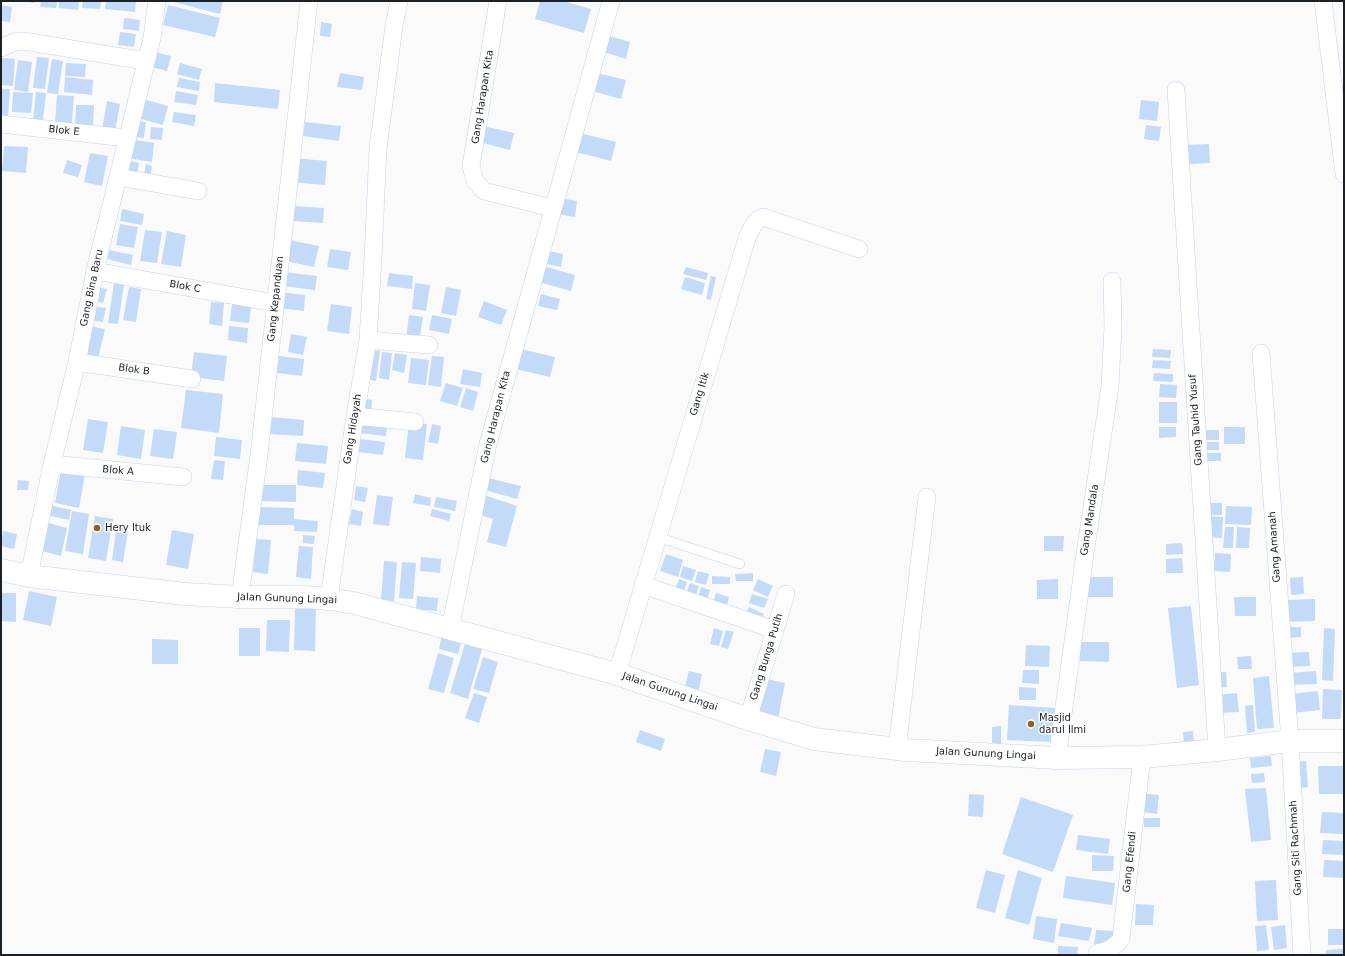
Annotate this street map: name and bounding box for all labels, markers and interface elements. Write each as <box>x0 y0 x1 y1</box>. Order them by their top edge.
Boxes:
street label: Gang Harapan Kita <box>470 49 496 145</box>
street label: Blok E <box>48 123 80 139</box>
street label: Gang Bina Baru <box>78 248 106 328</box>
street label: Gang Kepanduan <box>266 256 286 342</box>
street label: Blok C <box>168 278 202 296</box>
street label: Blok B <box>118 362 150 378</box>
street label: Gang Harapan Kita <box>479 369 513 465</box>
street label: Gang Itik <box>688 371 712 417</box>
street label: Gang Tauhid Yusuf <box>1187 374 1205 466</box>
street label: Gang Hidayah <box>342 393 364 465</box>
street label: Blok A <box>102 464 134 478</box>
street label: Gang Mandala <box>1078 483 1102 557</box>
street label: Gang Amanah <box>1267 511 1283 583</box>
place label: Hery Ituk <box>105 522 151 534</box>
marker: Hery Ituk <box>92 523 102 533</box>
street label: Jalan Gunung Lingai <box>237 591 337 607</box>
street label: Gang Bunga Putih <box>748 612 786 702</box>
street label: Jalan Gunung Lingai <box>621 670 719 714</box>
place label: Masjid darul Ilmi <box>1039 712 1086 736</box>
marker: Masjid darul Ilmi <box>1026 719 1036 729</box>
street label: Jalan Gunung Lingai <box>936 745 1036 763</box>
street label: Gang Siti Rachmah <box>1288 800 1304 896</box>
street label: Gang Efendi <box>1121 831 1139 893</box>

